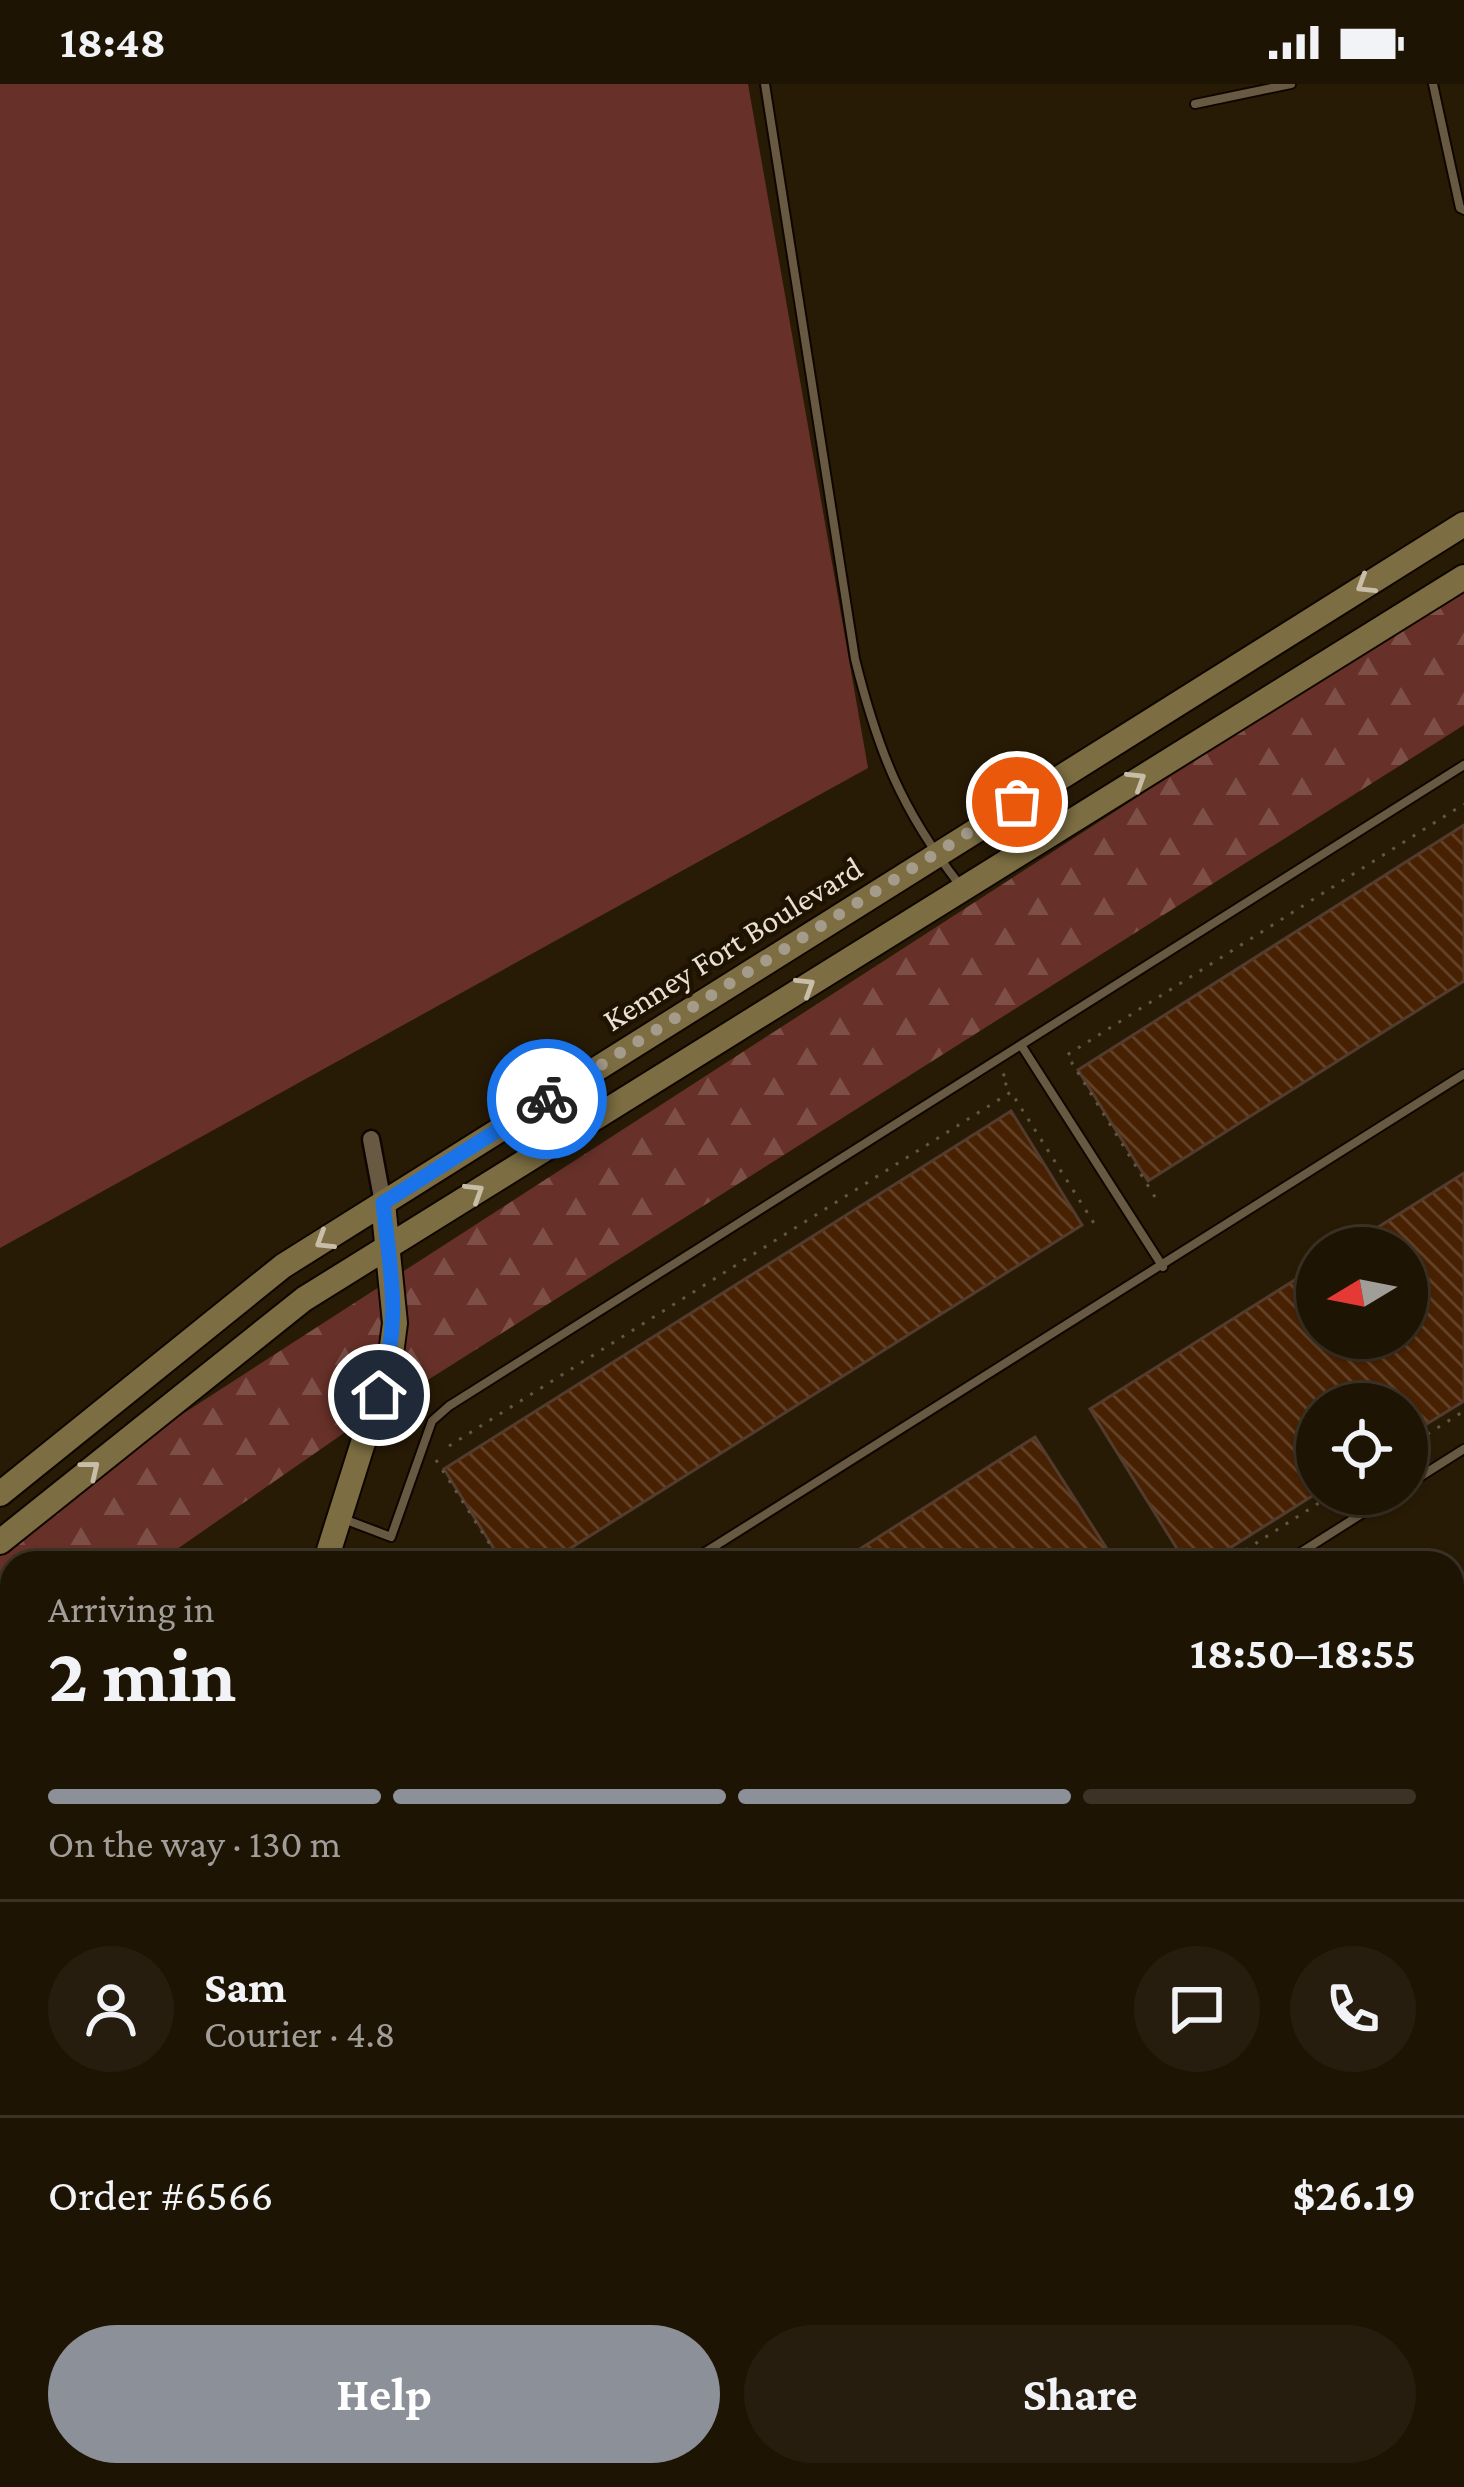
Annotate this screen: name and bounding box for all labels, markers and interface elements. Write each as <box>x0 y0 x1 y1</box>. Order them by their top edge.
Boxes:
text: 18:48 <box>60 17 166 67</box>
one-way arrow <box>1356 571 1378 594</box>
pin <box>966 751 1068 853</box>
icon: bag <box>984 769 1050 835</box>
one-way arrow <box>1124 772 1146 794</box>
street label: Kenney Fort Boulevard <box>596 849 869 1038</box>
one-way arrow <box>793 978 815 1000</box>
courier <box>487 1039 607 1159</box>
icon: bike <box>514 1066 580 1132</box>
one-way arrow <box>462 1184 484 1206</box>
one-way arrow <box>315 1226 337 1249</box>
north arrow <box>1296 1227 1428 1359</box>
map controls <box>1296 1227 1428 1515</box>
pin <box>328 1344 430 1446</box>
icon: home <box>346 1362 412 1428</box>
button: locate <box>1296 1383 1428 1515</box>
one-way arrow <box>78 1462 100 1483</box>
text: Arriving in <box>48 1587 215 1630</box>
text: 18:50–18:55 <box>1190 1628 1416 1678</box>
text: 2 min <box>48 1631 236 1718</box>
text: On the way · 130 m <box>48 1822 341 1865</box>
button: person <box>48 1946 174 2072</box>
button: chat <box>1134 1946 1260 2072</box>
button: phone <box>1290 1946 1416 2072</box>
text: Sam <box>204 1962 287 2012</box>
text: Courier · 4.8 <box>204 2012 396 2055</box>
text: Order #6566 <box>48 2170 273 2220</box>
text: $26.19 <box>1293 2170 1416 2220</box>
button: Help <box>48 2325 720 2463</box>
button: Share <box>744 2325 1416 2463</box>

